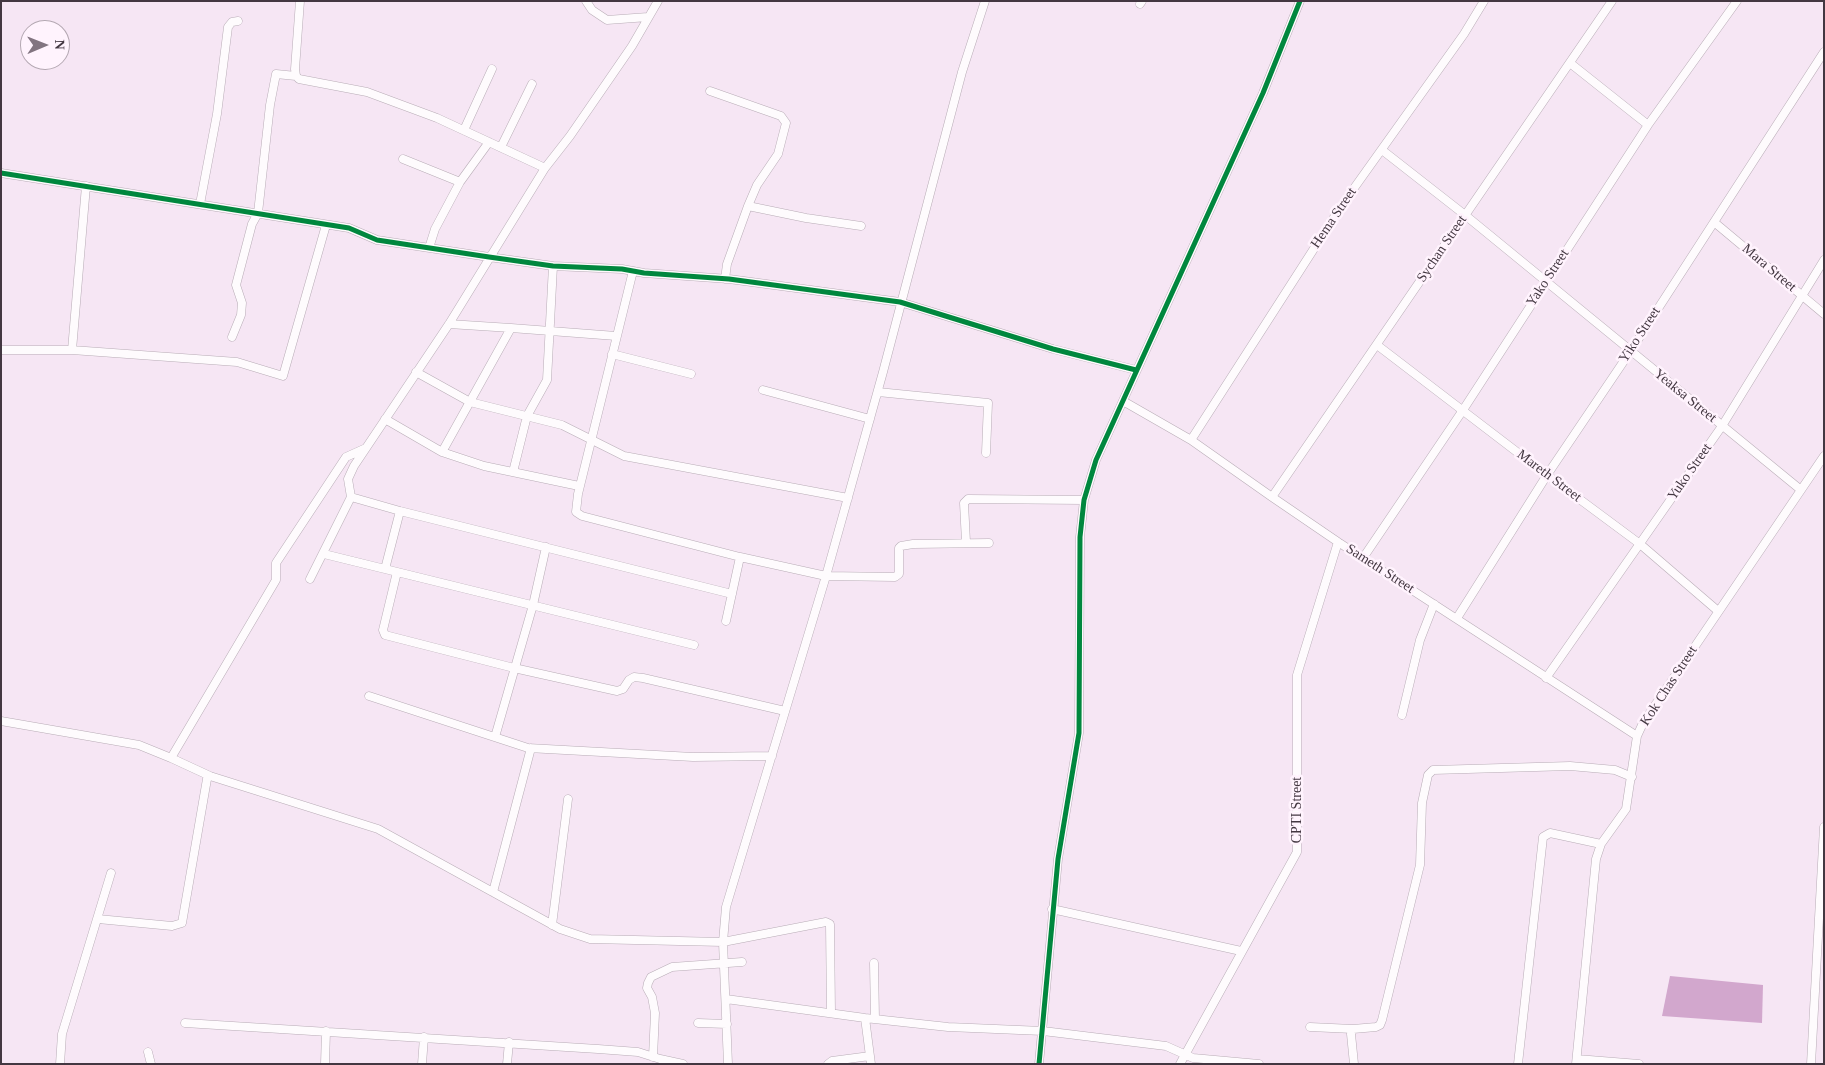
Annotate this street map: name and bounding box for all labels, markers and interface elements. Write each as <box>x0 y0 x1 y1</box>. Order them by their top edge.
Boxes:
north arrow <box>20 20 70 70</box>
text: N <box>52 40 67 50</box>
street label: Hema Street <box>1304 179 1364 257</box>
street label: Sychan Street <box>1410 207 1474 291</box>
street label: Mara Street <box>1734 237 1804 299</box>
street label: Yako Street <box>1521 242 1575 314</box>
street label: Yiko Street <box>1614 301 1666 369</box>
street label: Yeaksa Street <box>1646 362 1724 430</box>
street label: Yuko Street <box>1662 437 1718 507</box>
street label: Mareth Street <box>1508 442 1590 510</box>
street label: Sameth Street <box>1336 537 1424 601</box>
street label: Kok Chas Street <box>1634 638 1704 734</box>
street label: CPTI Street <box>1289 774 1305 846</box>

